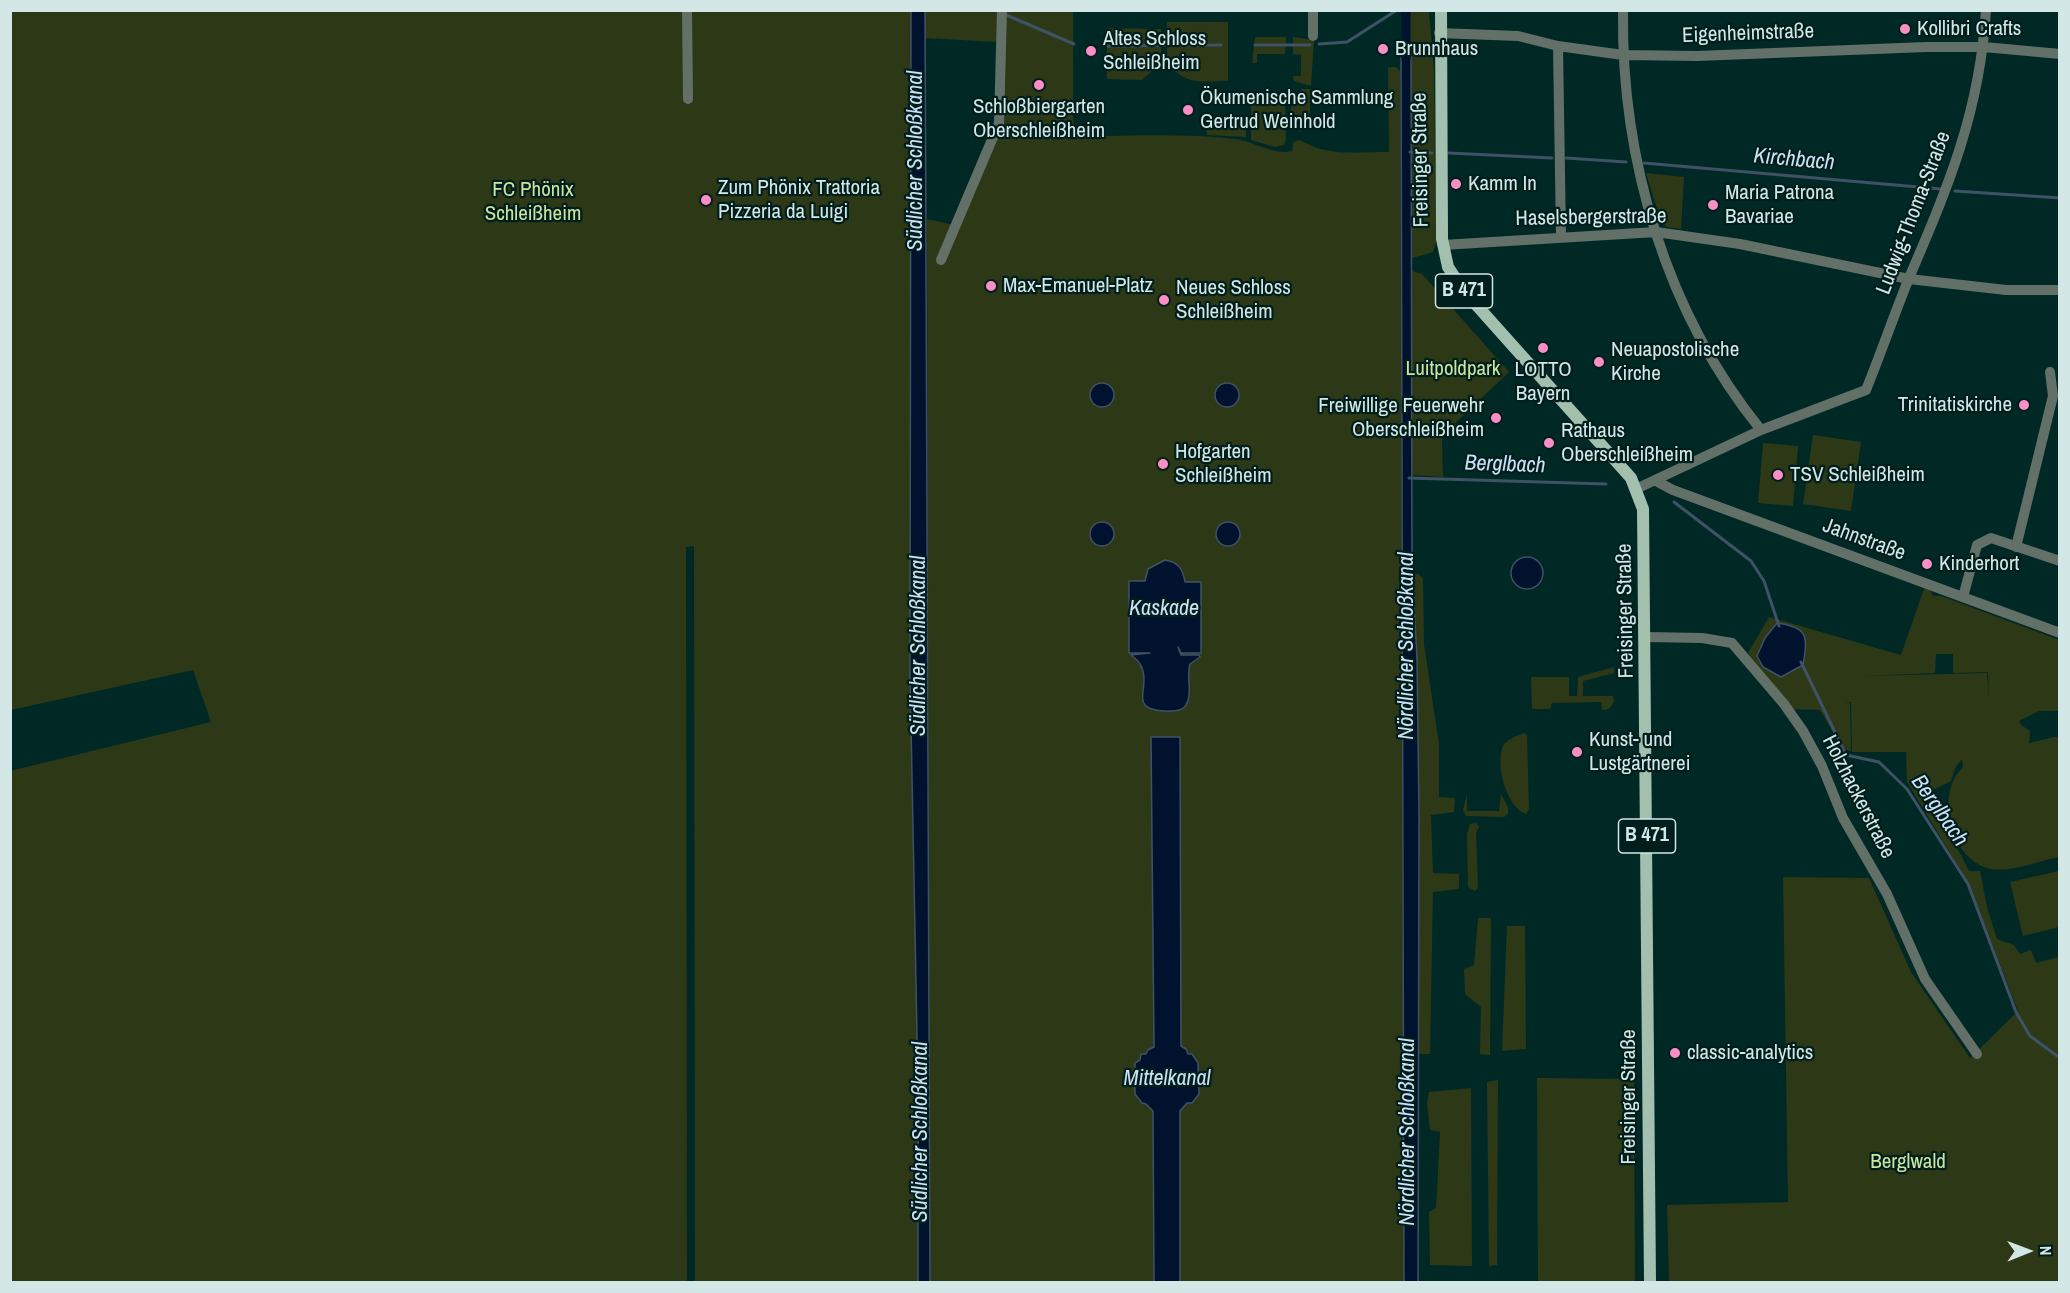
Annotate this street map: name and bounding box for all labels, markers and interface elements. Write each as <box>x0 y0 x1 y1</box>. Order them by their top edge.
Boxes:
place label: Kollibri Crafts <box>1917 16 2021 42</box>
street label: Eigenheimstraße <box>1682 19 1814 49</box>
marker: Kollibri Crafts <box>1898 22 1912 36</box>
place label: Altes Schloss Schleißheim <box>1103 26 1206 76</box>
place label: Brunnhaus <box>1395 36 1478 62</box>
marker: Brunnhaus <box>1376 42 1390 56</box>
marker: Altes Schloss Schleißheim <box>1084 44 1098 58</box>
water label: Südlicher Schloßkanal <box>903 71 929 251</box>
marker: Schloßbiergarten Oberschleißheim <box>1032 78 1046 92</box>
place label: Ökumenische Sammlung Gertrud Weinhold <box>1200 85 1393 135</box>
street label: Freisinger Straße <box>1407 92 1435 228</box>
place label: Schloßbiergarten Oberschleißheim <box>973 94 1105 144</box>
marker: Ökumenische Sammlung Gertrud Weinhold <box>1181 103 1195 117</box>
street label: Ludwig-Thoma-Straße <box>1871 128 1957 298</box>
water label: Kirchbach <box>1752 143 1836 177</box>
place label: Kamm In <box>1468 171 1537 197</box>
place label: Zum Phönix Trattoria Pizzeria da Luigi <box>718 175 880 225</box>
park label: FC Phönix Schleißheim <box>485 177 581 227</box>
marker: Kamm In <box>1449 177 1463 191</box>
place label: Maria Patrona Bavariae <box>1725 180 1834 230</box>
marker: Zum Phönix Trattoria Pizzeria da Luigi <box>699 193 713 207</box>
marker: Maria Patrona Bavariae <box>1706 198 1720 212</box>
street label: Haselsbergerstraße <box>1515 204 1667 232</box>
place label: Max-Emanuel-Platz <box>1003 273 1153 299</box>
road number: B 471 <box>1436 274 1492 308</box>
place label: Neues Schloss Schleißheim <box>1176 275 1291 325</box>
marker: Max-Emanuel-Platz <box>984 279 998 293</box>
marker: Neues Schloss Schleißheim <box>1157 293 1171 307</box>
place label: Neuapostolische Kirche <box>1611 337 1739 387</box>
marker: LOTTO Bayern <box>1536 341 1550 355</box>
marker: Neuapostolische Kirche <box>1592 355 1606 369</box>
park label: Luitpoldpark <box>1406 356 1500 382</box>
place label: LOTTO Bayern <box>1514 357 1572 407</box>
place label: Trinitatiskirche <box>1898 392 2012 418</box>
place label: Freiwillige Feuerwehr Oberschleißheim <box>1318 393 1484 443</box>
marker: Trinitatiskirche <box>2017 398 2031 412</box>
marker: Freiwillige Feuerwehr Oberschleißheim <box>1489 411 1503 425</box>
place label: Rathaus Oberschleißheim <box>1561 418 1693 468</box>
marker: Rathaus Oberschleißheim <box>1542 436 1556 450</box>
place label: Hofgarten Schleißheim <box>1175 439 1272 489</box>
water label: Berglbach <box>1464 450 1546 480</box>
marker: Hofgarten Schleißheim <box>1156 457 1170 471</box>
place label: TSV Schleißheim <box>1790 462 1925 488</box>
marker: TSV Schleißheim <box>1771 468 1785 482</box>
street label: Jahnstraße <box>1819 513 1909 567</box>
street label: Freisinger Straße <box>1612 543 1640 679</box>
place label: Kinderhort <box>1939 551 2019 577</box>
water label: Nördlicher Schloßkanal <box>1394 552 1420 740</box>
water label: Südlicher Schloßkanal <box>906 556 932 736</box>
marker: Kinderhort <box>1920 557 1934 571</box>
water label: Kaskade <box>1129 596 1199 622</box>
place label: Kunst- und Lustgärtnerei <box>1589 727 1690 777</box>
street label: Holzhackerstraße <box>1816 731 1900 863</box>
marker: Kunst- und Lustgärtnerei <box>1570 745 1584 759</box>
water label: Berglbach <box>1905 770 1973 852</box>
road number: B 471 <box>1618 819 1676 853</box>
street label: Freisinger Straße <box>1616 1030 1642 1164</box>
water label: Nördlicher Schloßkanal <box>1395 1038 1421 1226</box>
place label: classic-analytics <box>1687 1040 1813 1066</box>
water label: Südlicher Schloßkanal <box>908 1042 934 1222</box>
marker: classic-analytics <box>1668 1046 1682 1060</box>
water label: Mittelkanal <box>1123 1066 1211 1092</box>
park label: Berglwald <box>1870 1149 1946 1175</box>
north arrow <box>1998 1221 2058 1281</box>
text: N <box>2035 1246 2057 1256</box>

